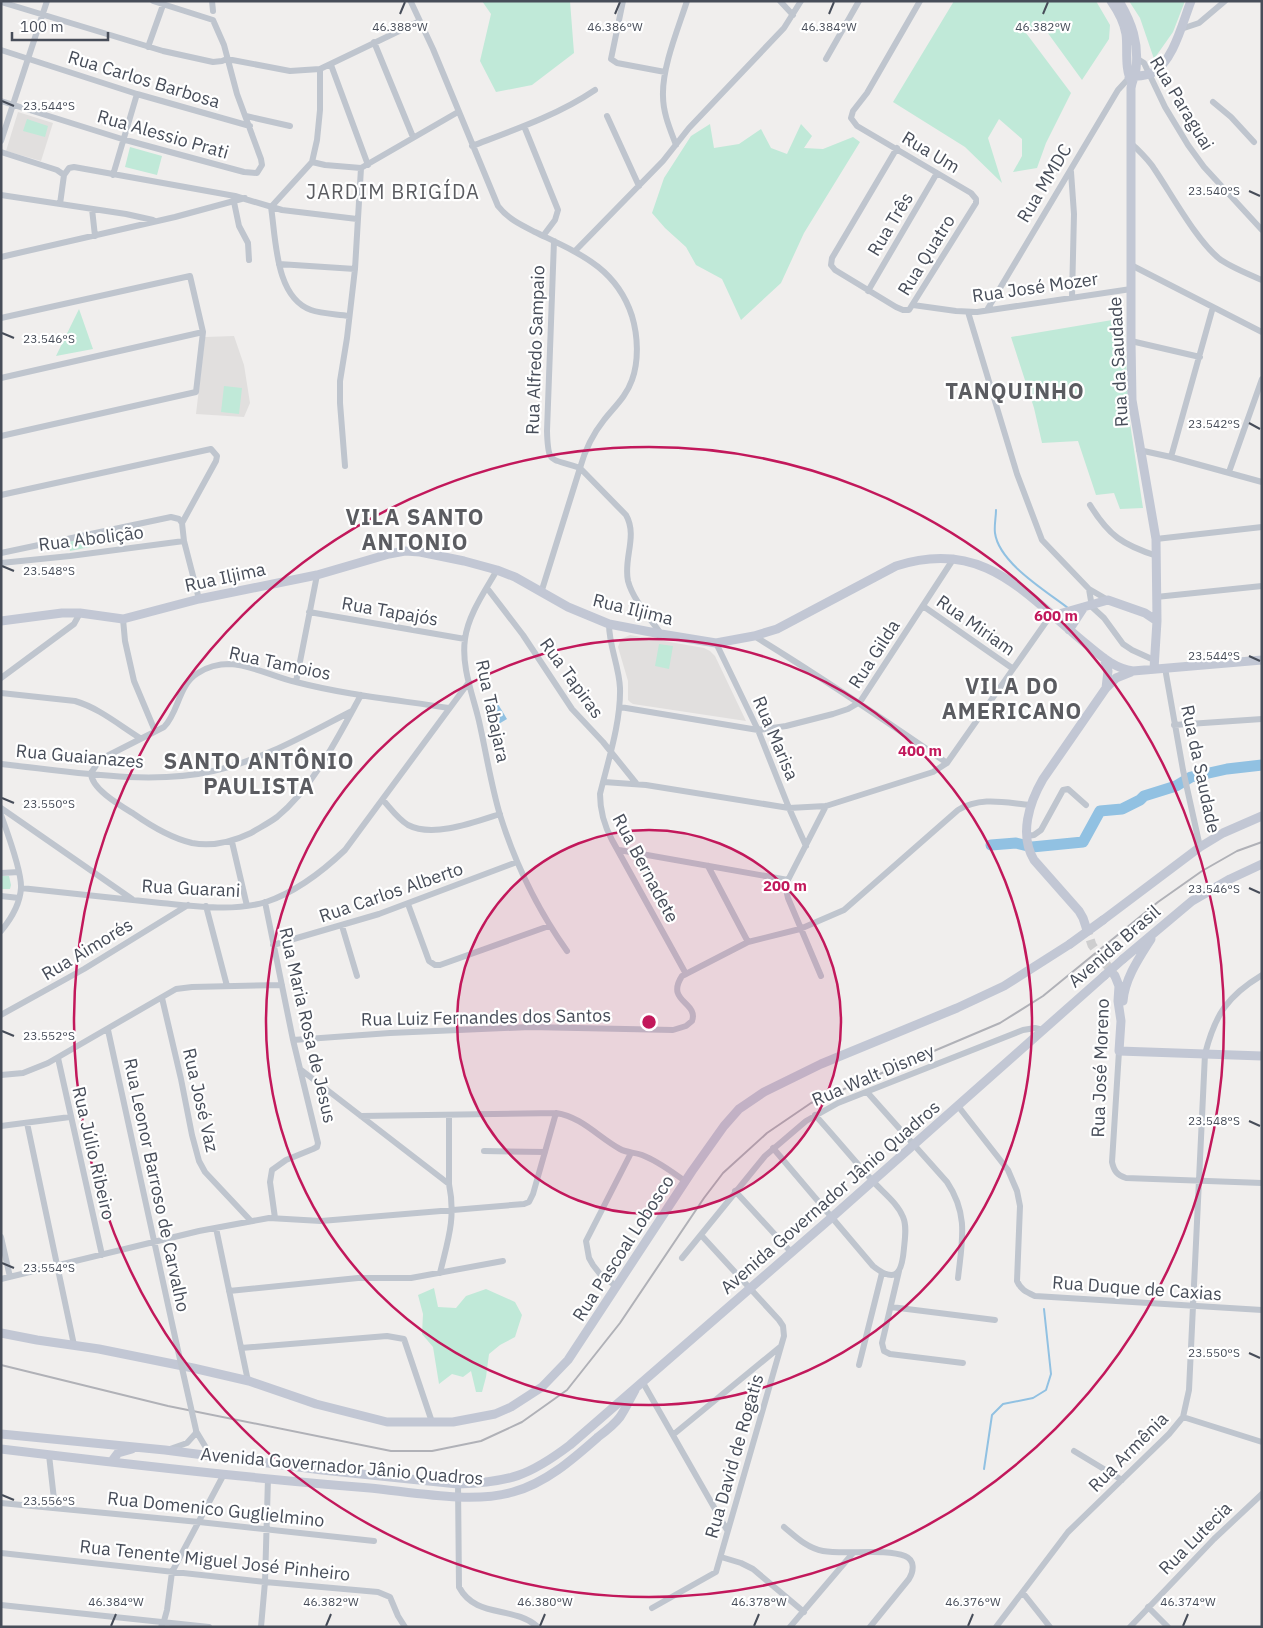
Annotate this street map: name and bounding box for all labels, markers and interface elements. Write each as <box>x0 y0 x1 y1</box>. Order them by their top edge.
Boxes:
scale bar <box>12 10 109 42</box>
text: 100 m <box>20 17 64 36</box>
text: 46.388°W <box>372 19 428 34</box>
text: 46.386°W <box>587 19 643 34</box>
text: 46.384°W <box>801 19 857 34</box>
text: 46.382°W <box>1015 19 1071 34</box>
street label: Rua Carlos Barbosa <box>65 45 223 113</box>
street label: Rua Paraguai <box>1145 52 1219 154</box>
text: 23.544°S <box>23 98 75 113</box>
street label: Rua Alessio Prati <box>95 104 231 164</box>
street label: Rua Um <box>898 126 964 178</box>
street label: Rua MMDC <box>1011 139 1077 227</box>
district label: JARDIM BRIGÍDA <box>306 178 480 205</box>
text: 23.540°S <box>1188 183 1240 198</box>
street label: Rua Três <box>862 188 918 260</box>
street label: Rua Quatro <box>892 210 960 300</box>
street label: Rua Alfredo Sampaio <box>521 265 549 435</box>
street label: Rua José Mozer <box>971 267 1100 307</box>
street label: Rua da Saudade <box>1103 296 1133 428</box>
text: 23.546°S <box>23 331 75 346</box>
district label: TANQUINHO <box>945 376 1085 405</box>
text: 23.542°S <box>1188 416 1240 431</box>
district label: VILA SANTO ANTONIO <box>346 502 484 556</box>
street label: Rua Abolição <box>37 520 145 556</box>
street label: Rua Iljima <box>182 557 268 597</box>
text: 23.548°S <box>23 563 75 578</box>
street label: Rua Iljima <box>590 588 676 630</box>
street label: Rua Miriam <box>932 589 1020 661</box>
street label: Rua Tapajós <box>340 591 440 631</box>
text: 600 m <box>1034 606 1078 625</box>
street label: Rua Gilda <box>843 615 905 693</box>
street label: Rua Tapiras <box>535 633 609 723</box>
street label: Rua Tamoios <box>227 641 333 685</box>
text: 23.544°S <box>1188 648 1240 663</box>
street label: Rua Tabajara <box>471 657 515 765</box>
district label: VILA DO AMERICANO <box>942 671 1082 725</box>
street label: Rua Marisa <box>748 692 804 784</box>
street label: Rua da Saudade <box>1176 703 1226 835</box>
street label: Rua Guaianazes <box>15 739 145 773</box>
text: 400 m <box>898 741 942 760</box>
district label: SANTO ANTÔNIO PAULISTA <box>163 746 355 800</box>
text: 23.550°S <box>23 796 75 811</box>
street label: Rua Bernadete <box>608 810 684 927</box>
street label: Rua Carlos Alberto <box>316 857 466 927</box>
street label: Rua Guarani <box>141 874 241 902</box>
text: 200 m <box>763 876 807 895</box>
text: 23.546°S <box>1188 881 1240 896</box>
street label: Avenida Brasil <box>1063 900 1165 992</box>
street label: Rua Aimorés <box>37 913 137 985</box>
street label: Rua Maria Rosa de Jesus <box>274 925 342 1125</box>
street label: Rua José Moreno <box>1086 998 1114 1138</box>
street label: Rua Luiz Fernandes dos Santos <box>361 1003 611 1031</box>
centre of rings <box>640 1013 658 1031</box>
text: 23.552°S <box>23 1028 75 1043</box>
street label: Rua Walt Disney <box>808 1039 938 1111</box>
street label: Rua José Vaz <box>178 1046 224 1154</box>
street label: Rua Leonor Barroso de Carvalho <box>119 1056 195 1314</box>
street label: Rua Júlio Ribeiro <box>67 1084 121 1222</box>
street label: Avenida Governador Jânio Quadros <box>715 1095 945 1299</box>
text: 23.548°S <box>1188 1113 1240 1128</box>
street label: Rua Pascoal Lobosco <box>567 1171 679 1325</box>
text: 23.554°S <box>23 1260 75 1275</box>
street label: Rua Duque de Caxias <box>1051 1271 1223 1305</box>
text: 23.550°S <box>1188 1345 1240 1360</box>
street label: Rua David de Rogatis <box>700 1371 768 1541</box>
street label: Rua Armênia <box>1083 1407 1173 1497</box>
street label: Avenida Governador Jânio Quadros <box>200 1442 484 1490</box>
street label: Rua Domenico Guglielmino <box>106 1486 326 1532</box>
text: 23.556°S <box>23 1493 75 1508</box>
street label: Rua Lutecia <box>1154 1496 1237 1579</box>
street label: Rua Tenente Miguel José Pinheiro <box>78 1534 352 1586</box>
text: 46.384°W <box>88 1594 144 1609</box>
text: 46.382°W <box>303 1594 359 1609</box>
text: 46.380°W <box>517 1594 573 1609</box>
text: 46.378°W <box>731 1594 787 1609</box>
text: 46.376°W <box>945 1594 1001 1609</box>
text: 46.374°W <box>1160 1594 1216 1609</box>

